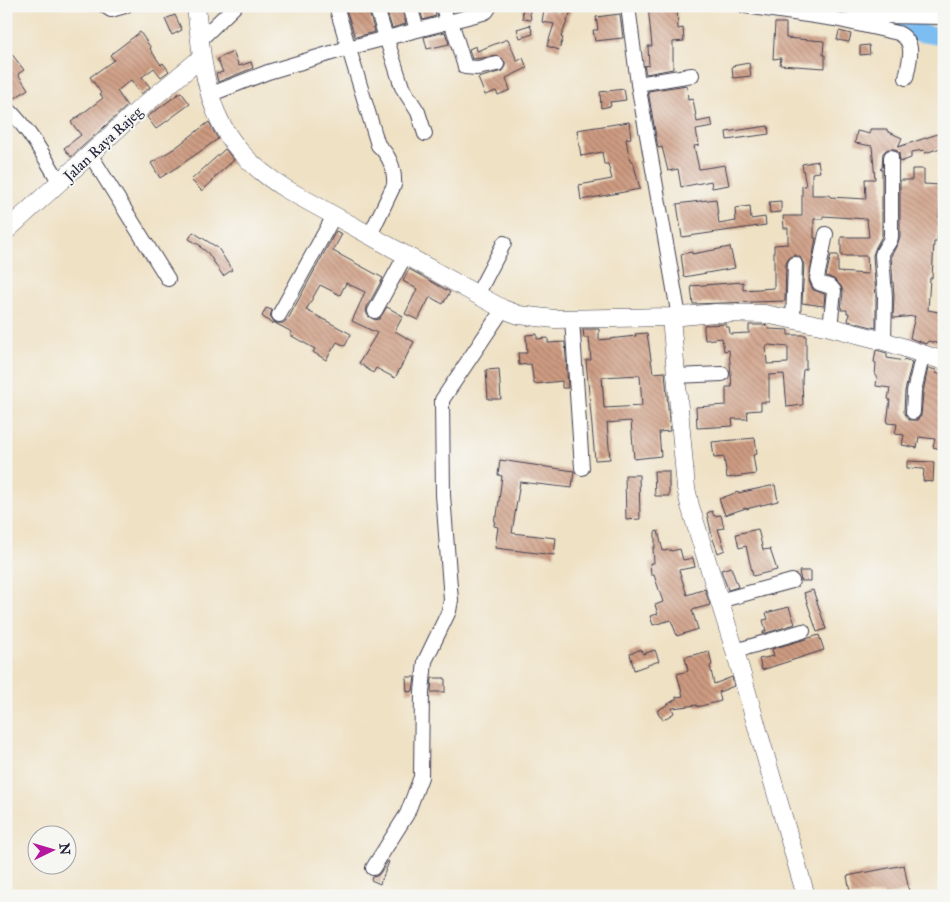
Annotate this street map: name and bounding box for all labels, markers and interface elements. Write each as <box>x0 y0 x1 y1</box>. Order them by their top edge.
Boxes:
street label: Jalan Raya Rajeg <box>59 102 147 187</box>
north arrow <box>28 824 78 874</box>
text: N <box>55 842 73 856</box>

